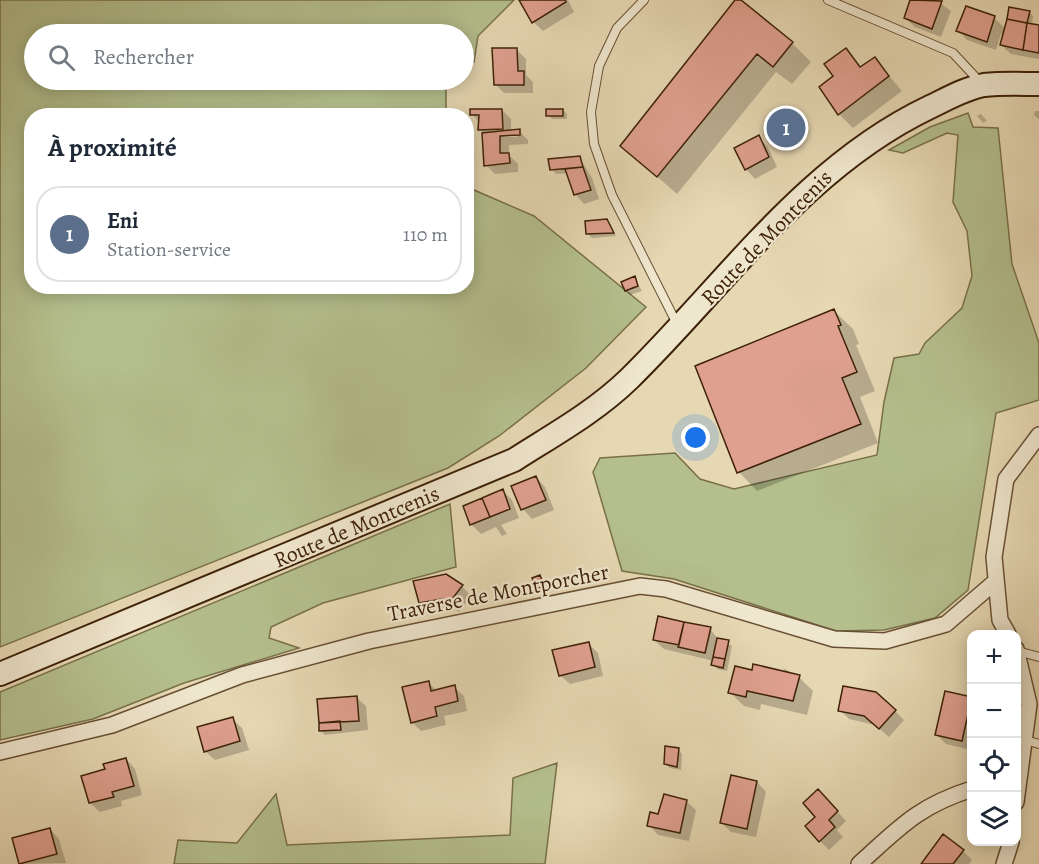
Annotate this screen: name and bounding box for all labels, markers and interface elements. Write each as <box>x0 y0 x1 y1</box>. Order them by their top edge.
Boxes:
search box <box>24 24 474 90</box>
icon: search <box>45 41 78 74</box>
text: Rechercher <box>93 42 194 72</box>
pin: 1 <box>766 106 806 150</box>
text: À proximité <box>48 130 177 165</box>
street label: Route de Montcenis <box>694 163 839 312</box>
text: Eni <box>107 206 138 236</box>
text: 1 <box>66 221 73 248</box>
text: 110 m <box>403 221 448 248</box>
text: Station-service <box>107 236 231 263</box>
your location <box>681 423 710 452</box>
street label: Route de Montcenis <box>269 478 444 575</box>
street label: Traverse de Montporcher <box>385 557 611 629</box>
map controls <box>967 630 1021 846</box>
button: + <box>967 630 1021 684</box>
button: − <box>967 684 1021 738</box>
button: locate <box>967 738 1021 792</box>
button: layers <box>967 792 1021 846</box>

